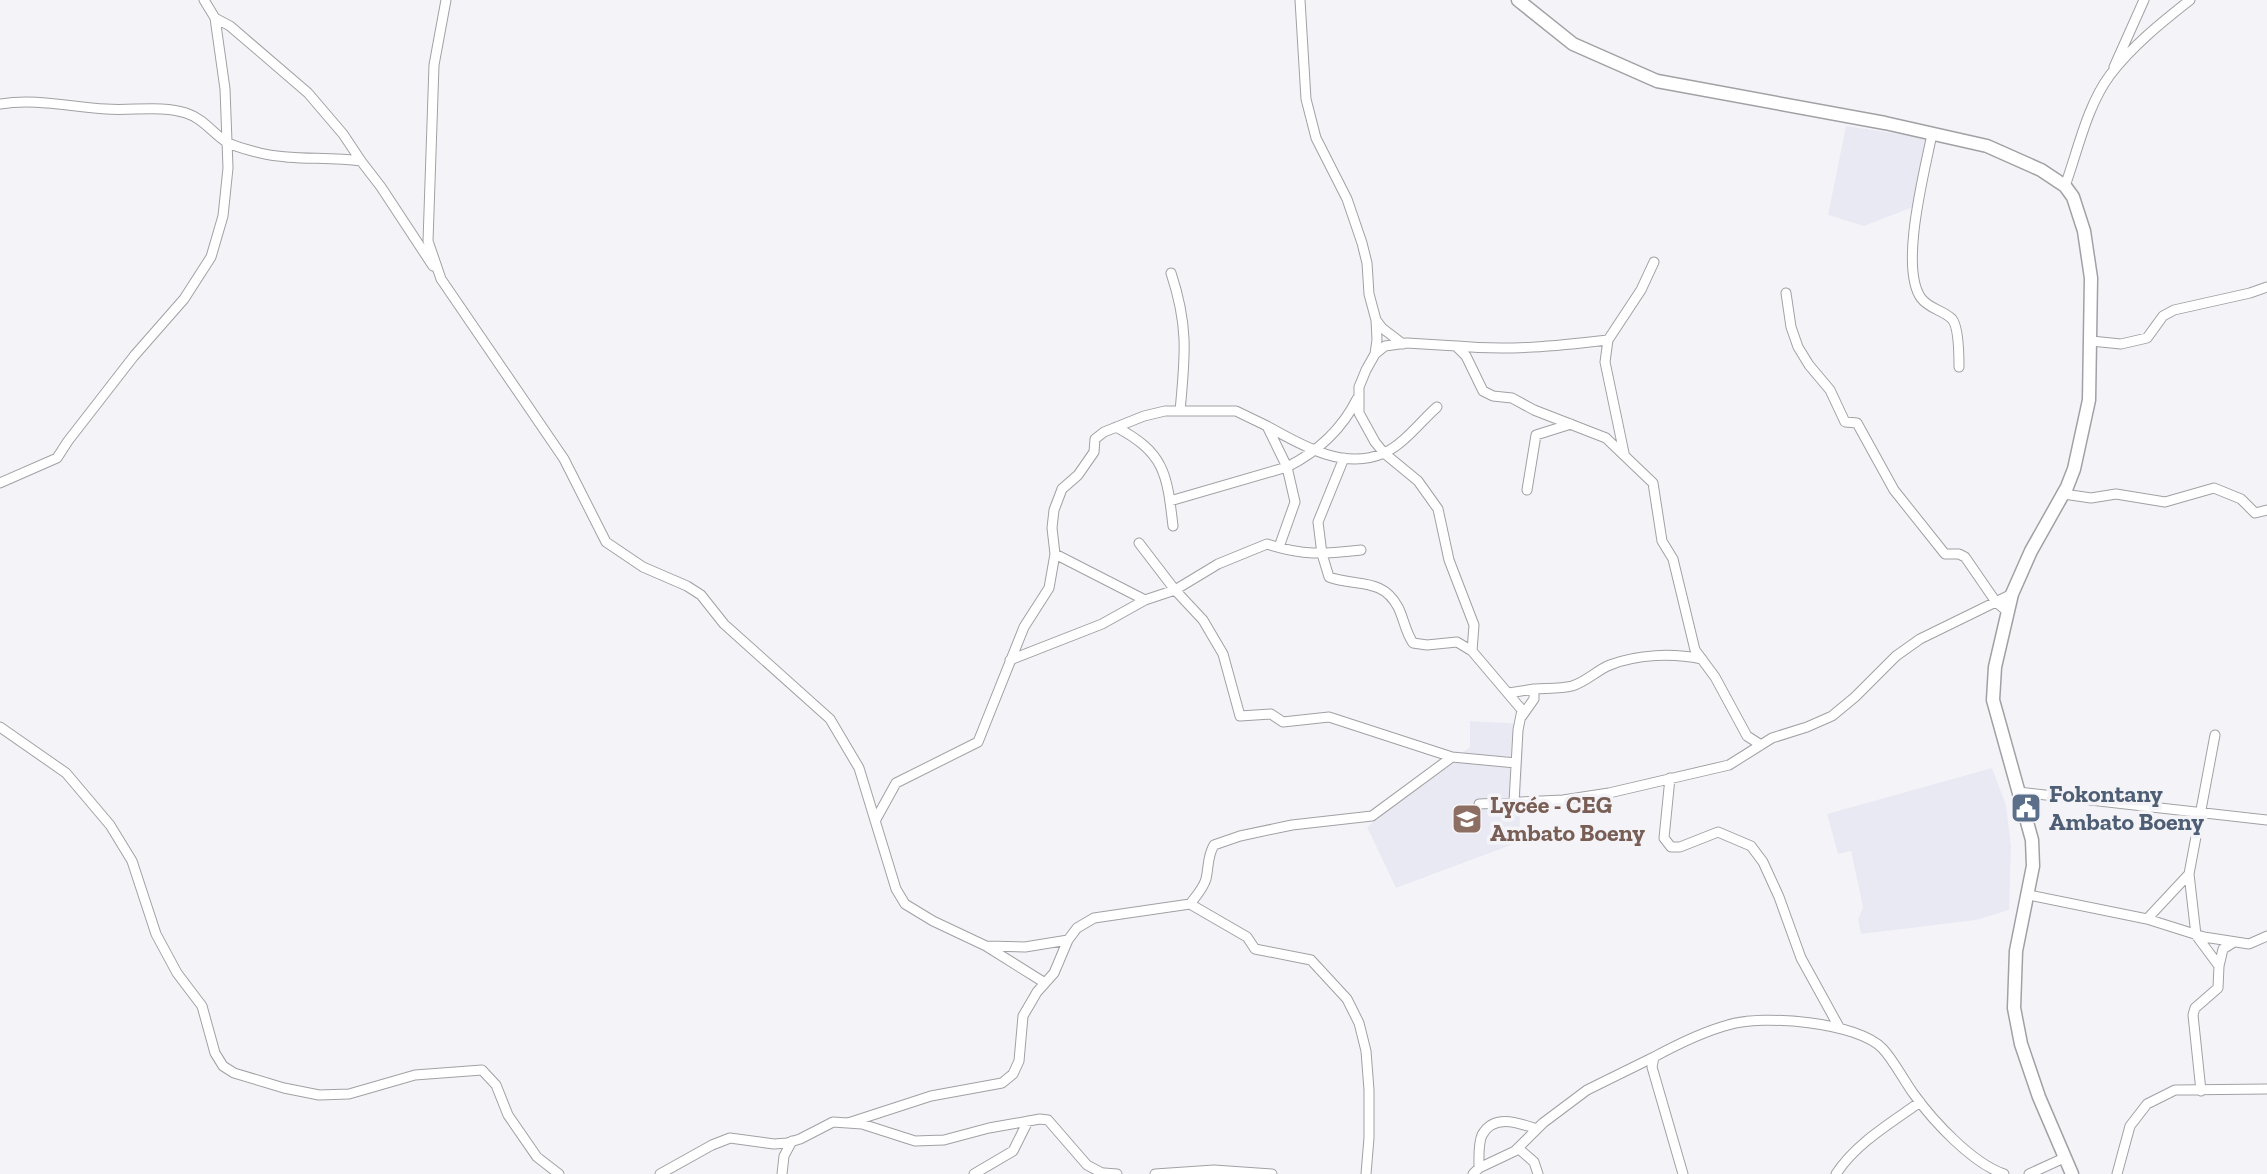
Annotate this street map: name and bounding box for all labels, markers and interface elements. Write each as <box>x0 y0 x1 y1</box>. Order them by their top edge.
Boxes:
place label: Fokontany Ambato Boeny <box>2049 779 2204 836</box>
place label: Lycée - CEG Ambato Boeny <box>1490 790 1645 847</box>
public building icon: Fokontany Ambato Boeny <box>2009 791 2043 825</box>
school or university icon: Lycée - CEG Ambato Boeny <box>1450 802 1484 836</box>

